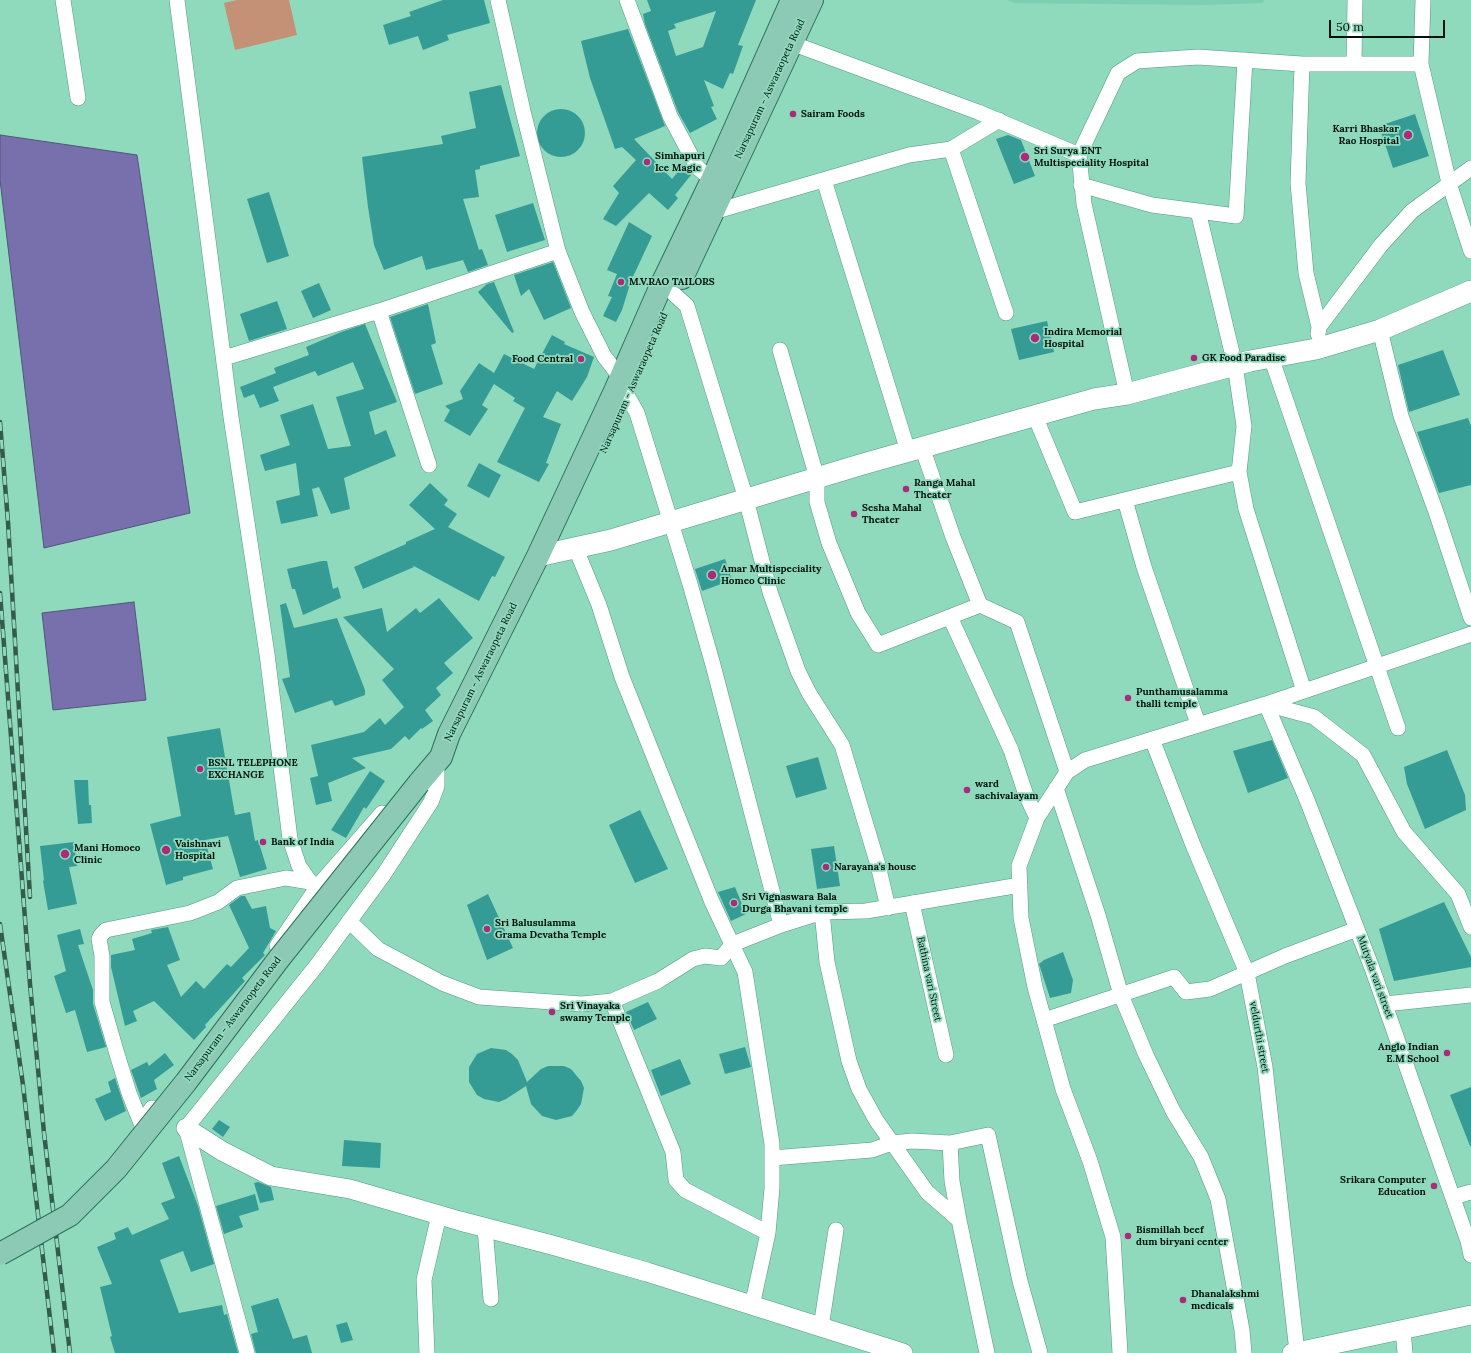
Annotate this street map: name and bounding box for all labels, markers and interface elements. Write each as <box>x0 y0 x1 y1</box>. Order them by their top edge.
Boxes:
scale bar <box>1331 12 1447 38</box>
street label: Narsapuram - Aswaraopeta Road <box>732 17 808 161</box>
text: 50 m <box>1336 19 1364 34</box>
place label: Sairam Foods <box>801 108 865 120</box>
marker: Sairam Foods <box>788 109 798 119</box>
place label: Karri Bhaskar Rao Hospital <box>1332 123 1399 146</box>
marker: Karri Bhaskar Rao Hospital <box>1402 129 1414 141</box>
place label: Sri Surya ENT Multispeciality Hospital <box>1034 145 1149 168</box>
place label: Simhapuri Ice Magic <box>655 150 705 174</box>
marker: Sri Surya ENT Multispeciality Hospital <box>1019 151 1031 163</box>
marker: Simhapuri Ice Magic <box>642 157 652 167</box>
place label: M.V.RAO TAILORS <box>629 276 715 288</box>
marker: M.V.RAO TAILORS <box>616 277 626 287</box>
street label: Narsapuram - Aswaraopeta Road <box>597 311 671 455</box>
place label: Indira Memorial Hospital <box>1044 326 1122 350</box>
marker: Indira Memorial Hospital <box>1029 332 1041 344</box>
place label: GK Food Paradise <box>1202 352 1285 364</box>
place label: Food Central <box>512 353 573 365</box>
marker: GK Food Paradise <box>1189 353 1199 363</box>
marker: Food Central <box>576 354 586 364</box>
place label: Ranga Mahal Theater <box>914 477 975 500</box>
marker: Ranga Mahal Theater <box>901 484 911 494</box>
place label: Sesha Mahal Theater <box>862 502 922 526</box>
marker: Sesha Mahal Theater <box>849 509 859 519</box>
place label: Amar Multispeciality Homeo Clinic <box>721 563 822 586</box>
marker: Amar Multispeciality Homeo Clinic <box>706 569 718 581</box>
street label: Narsapuram - Aswaraopeta Road <box>442 601 520 743</box>
place label: Punthamusalamma thalli temple <box>1136 686 1228 710</box>
marker: Punthamusalamma thalli temple <box>1123 693 1133 703</box>
place label: BSNL TELEPHONE EXCHANGE <box>208 757 298 780</box>
marker: BSNL TELEPHONE EXCHANGE <box>195 764 205 774</box>
place label: ward sachivalayam <box>975 778 1038 802</box>
marker: ward sachivalayam <box>962 785 972 795</box>
place label: Bank of India <box>271 836 334 848</box>
marker: Bank of India <box>258 837 268 847</box>
place label: Vaishnavi Hospital <box>175 838 221 862</box>
place label: Mani Homoeo Clinic <box>74 842 141 866</box>
marker: Vaishnavi Hospital <box>160 844 172 856</box>
marker: Mani Homoeo Clinic <box>59 848 71 860</box>
place label: Narayana's house <box>834 861 916 873</box>
marker: Narayana's house <box>821 862 831 872</box>
place label: Sri Vignaswara Bala Durga Bhavani temple <box>742 891 848 914</box>
marker: Sri Vignaswara Bala Durga Bhavani temple <box>729 898 739 908</box>
place label: Sri Balusulamma Grama Devatha Temple <box>495 917 606 940</box>
marker: Sri Balusulamma Grama Devatha Temple <box>482 924 492 934</box>
street label: Mutyala vari street <box>1354 934 1396 1020</box>
street label: Bathina vari Street <box>914 936 944 1022</box>
street label: Narsapuram - Aswaraopeta Road <box>182 954 284 1084</box>
place label: Sri Vinayaka swamy Temple <box>560 1000 630 1024</box>
street label: veldurthi street <box>1247 1000 1271 1074</box>
marker: Sri Vinayaka swamy Temple <box>547 1007 557 1017</box>
place label: Anglo Indian E.M School <box>1378 1041 1439 1064</box>
marker: Anglo Indian E.M School <box>1442 1048 1452 1058</box>
place label: Srikara Computer Education <box>1340 1174 1426 1198</box>
marker: Srikara Computer Education <box>1429 1181 1439 1191</box>
place label: Bismillah beef dum biryani center <box>1136 1224 1228 1248</box>
marker: Bismillah beef dum biryani center <box>1123 1231 1133 1241</box>
place label: Dhanalakshmi medicals <box>1191 1288 1259 1312</box>
marker: Dhanalakshmi medicals <box>1178 1295 1188 1305</box>

